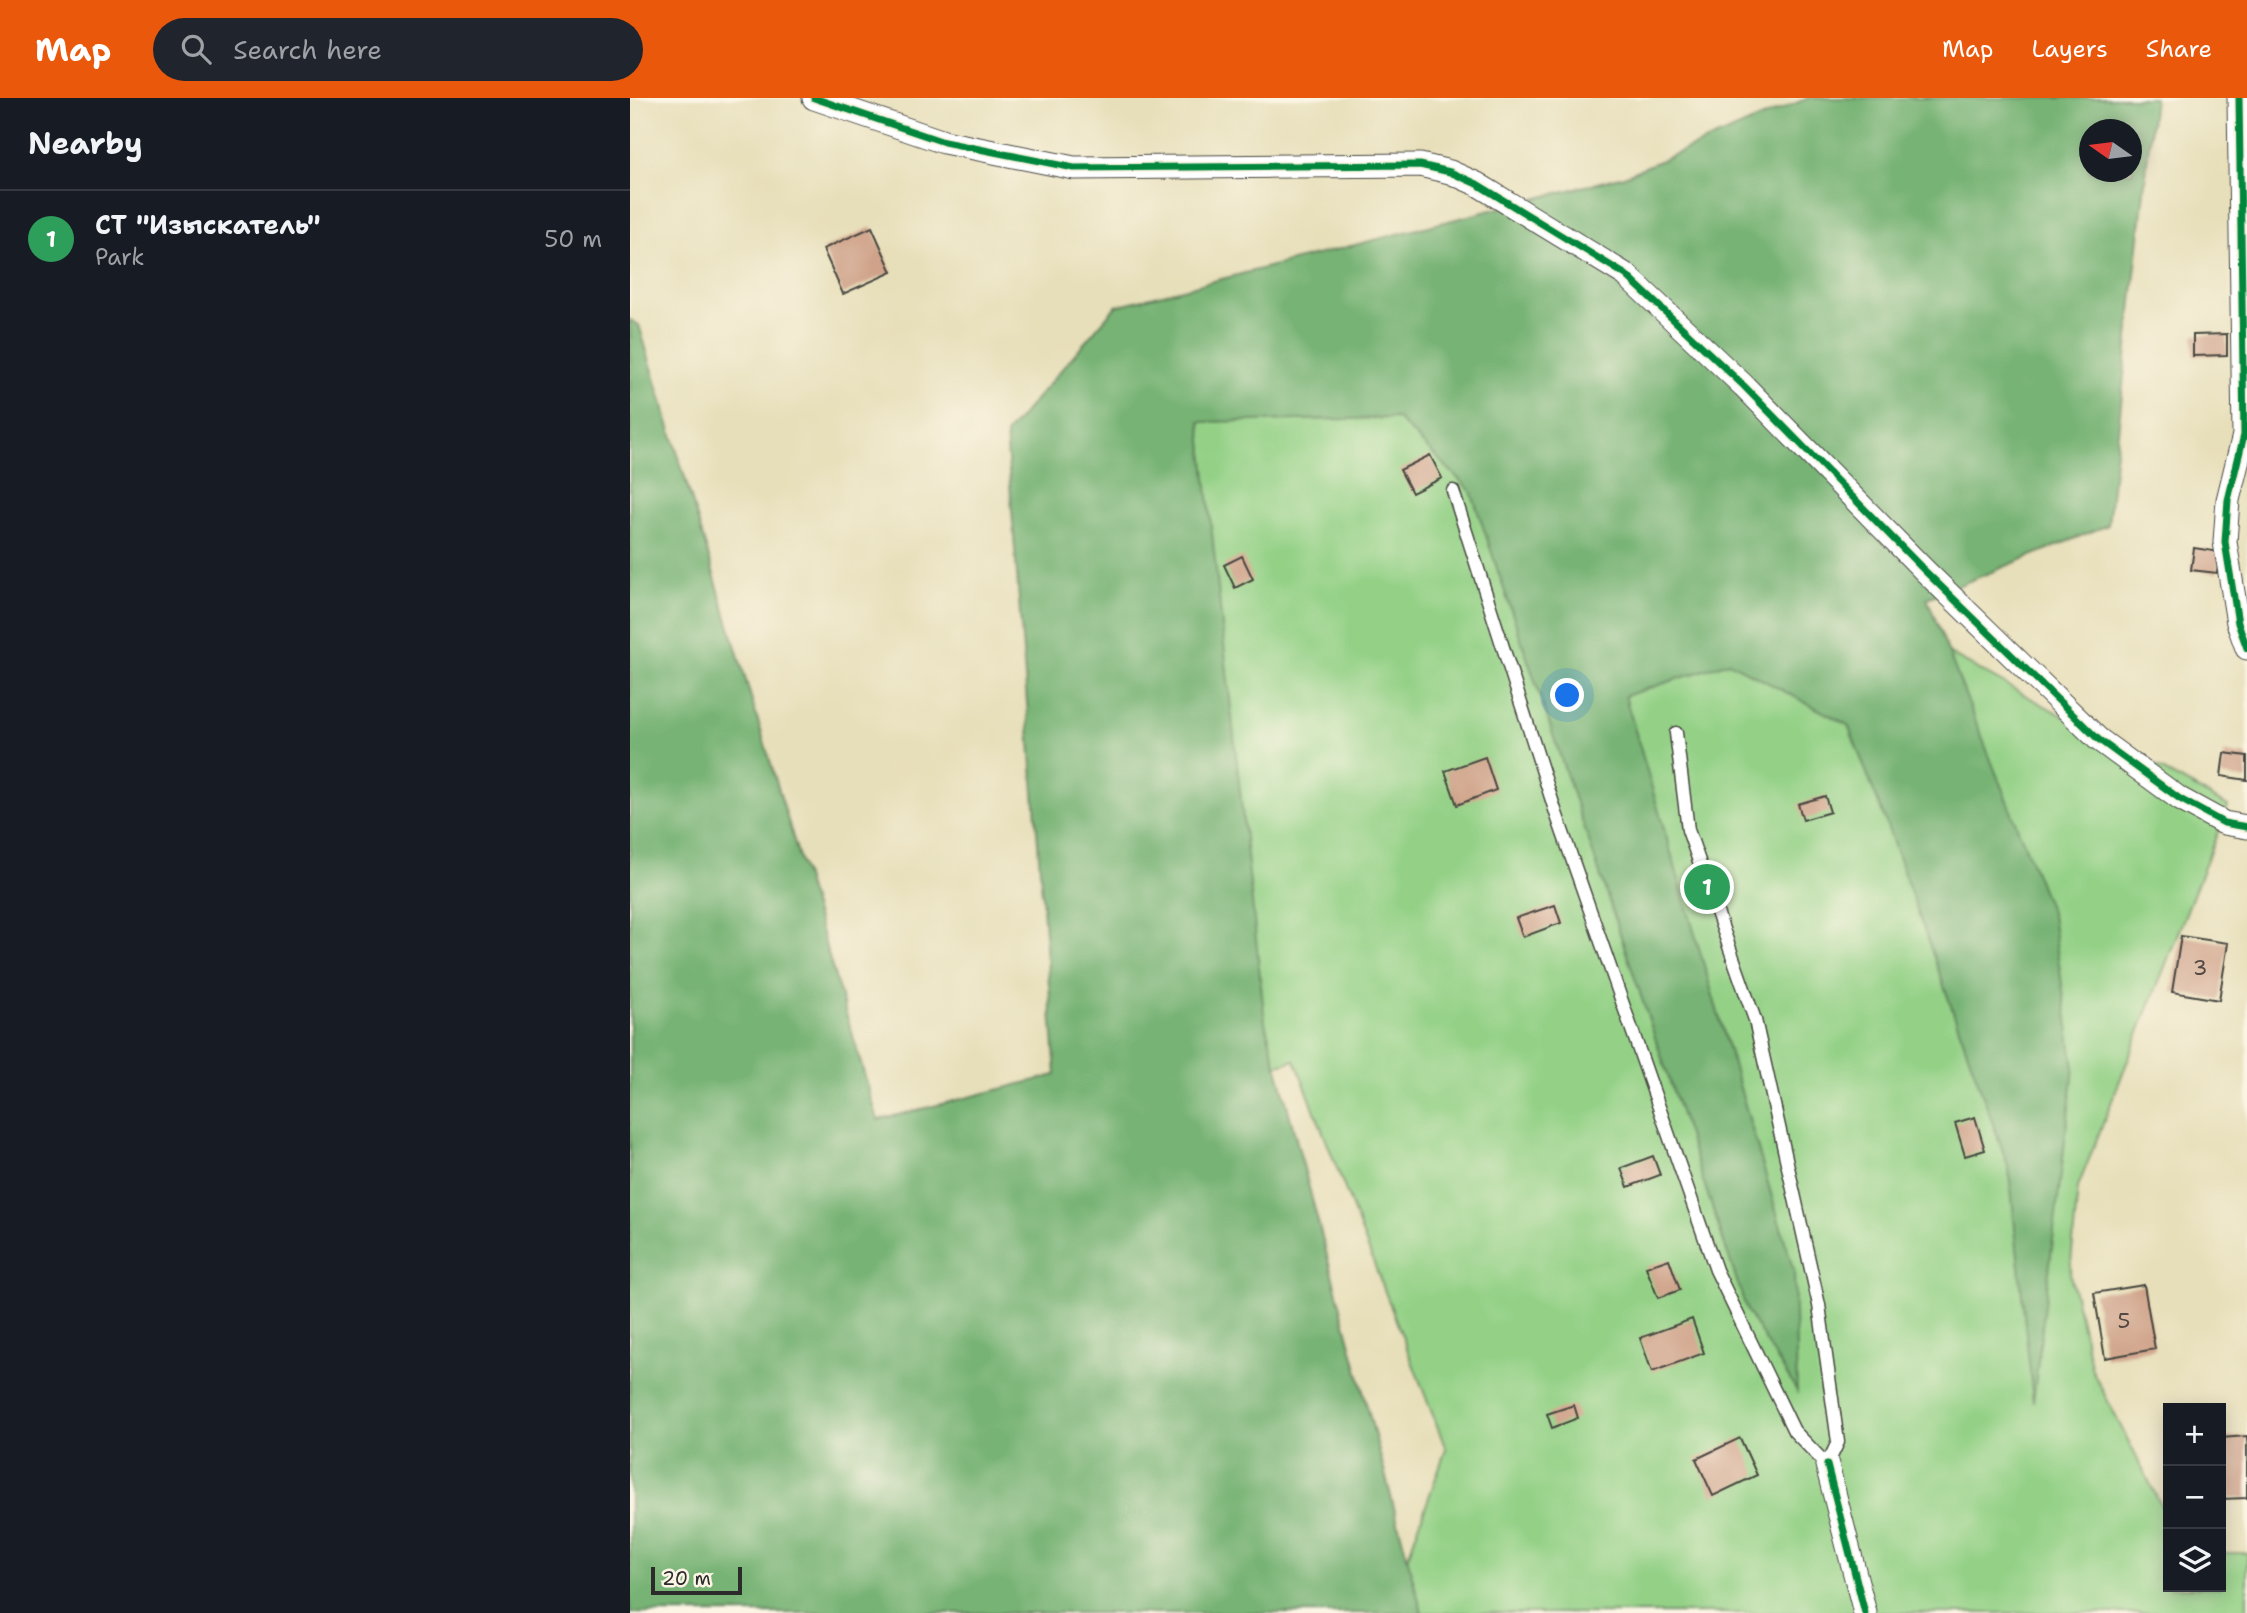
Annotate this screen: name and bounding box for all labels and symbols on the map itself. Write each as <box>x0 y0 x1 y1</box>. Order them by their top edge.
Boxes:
north arrow <box>2079 119 2142 182</box>
your location <box>1550 678 1584 712</box>
pin: 1 <box>1684 861 1730 913</box>
house number: 3 <box>2193 954 2207 982</box>
house number: 5 <box>2118 1307 2130 1335</box>
scale bar <box>651 1564 742 1596</box>

